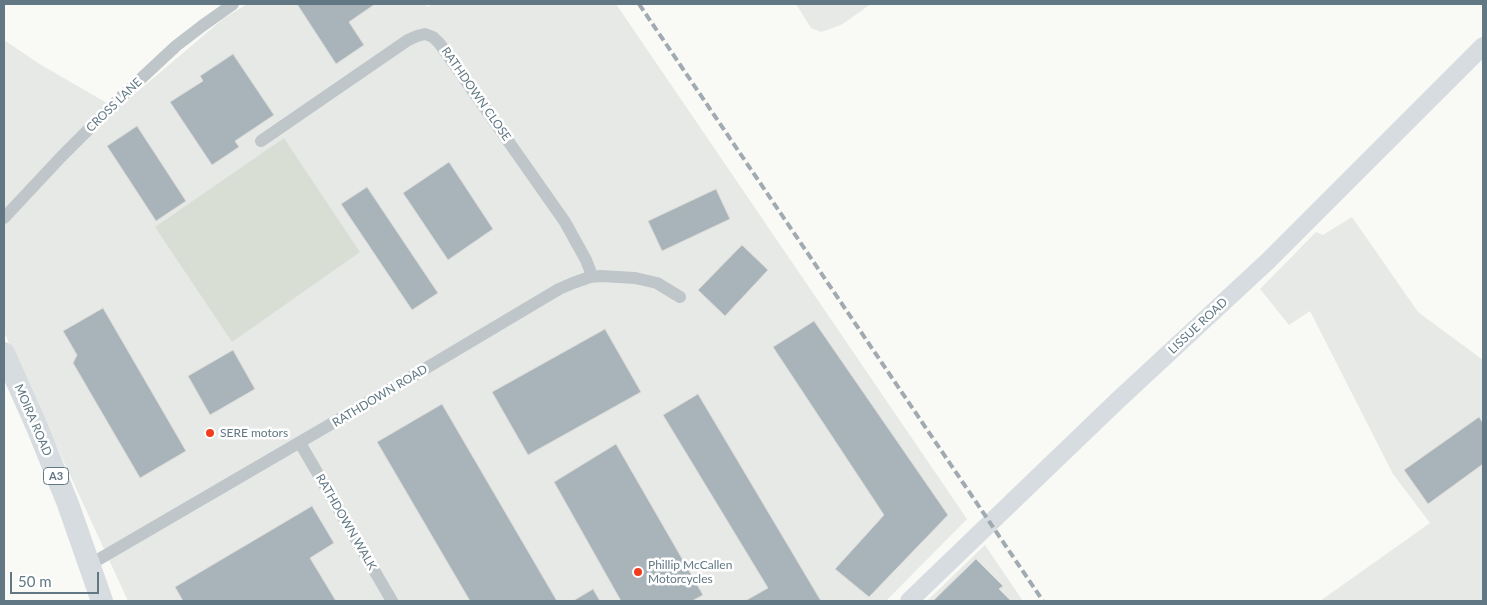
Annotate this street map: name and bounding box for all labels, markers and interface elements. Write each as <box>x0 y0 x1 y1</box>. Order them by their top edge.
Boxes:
street label: RATHDOWN CLOSE <box>438 44 514 144</box>
street label: CROSS LANE <box>83 75 145 135</box>
street label: LISSUE ROAD <box>1166 295 1230 357</box>
street label: RATHDOWN ROAD <box>330 362 430 430</box>
street label: MOIRA ROAD <box>11 382 55 458</box>
place label: SERE motors <box>220 426 288 440</box>
marker: SERE motors <box>204 427 216 439</box>
road number: A3 <box>44 468 68 484</box>
street label: RATHDOWN WALK <box>313 471 379 573</box>
place label: Phillip McCallen Motorcycles <box>648 558 732 586</box>
scale bar <box>12 562 101 594</box>
marker: Phillip McCallen Motorcycles <box>632 566 644 578</box>
text: 50 m <box>18 572 52 590</box>

